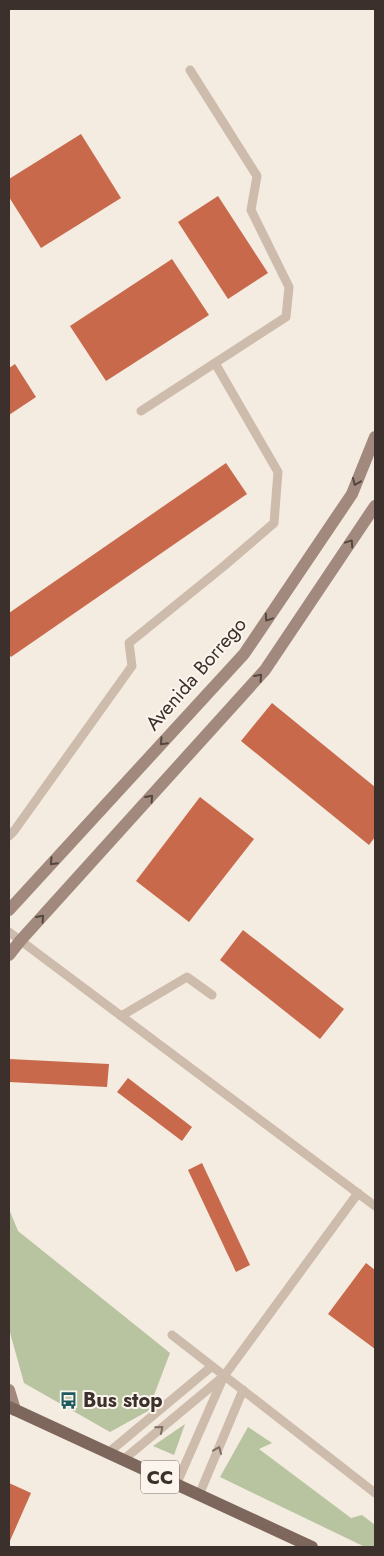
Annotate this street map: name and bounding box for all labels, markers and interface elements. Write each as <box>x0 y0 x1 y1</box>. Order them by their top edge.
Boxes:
one-way arrow <box>352 477 363 486</box>
one-way arrow <box>344 539 354 548</box>
street label: Avenida Borrego <box>139 611 254 737</box>
one-way arrow <box>265 613 274 622</box>
one-way arrow <box>253 674 262 683</box>
one-way arrow <box>160 736 169 745</box>
one-way arrow <box>144 794 153 803</box>
one-way arrow <box>50 856 59 865</box>
one-way arrow <box>35 915 44 924</box>
place label: Bus stop <box>83 1386 163 1415</box>
bus stop icon: Bus stop <box>59 1390 79 1410</box>
one-way arrow <box>155 1425 164 1434</box>
one-way arrow <box>211 1446 222 1455</box>
road number: CC <box>141 1460 179 1494</box>

